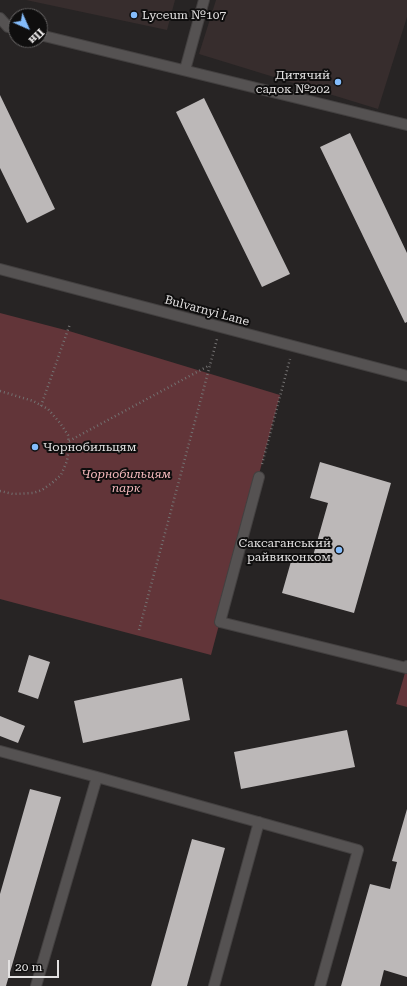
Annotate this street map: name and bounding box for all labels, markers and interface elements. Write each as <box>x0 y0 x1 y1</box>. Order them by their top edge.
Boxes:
north arrow <box>8 8 48 48</box>
place label: Lyceum №107 <box>142 8 226 22</box>
marker: Lyceum №107 <box>129 10 139 20</box>
text: Пн <box>26 26 47 47</box>
place label: Дитячий садок №202 <box>256 68 330 96</box>
marker: Дитячий садок №202 <box>333 77 343 87</box>
street label: Bulvarnyi Lane <box>163 293 251 329</box>
place label: Чорнобильцям <box>43 440 136 454</box>
marker: Чорнобильцям <box>30 442 40 452</box>
park label: Чорнобильцям парк <box>81 467 171 495</box>
place label: Саксаганський райвиконком <box>239 536 331 564</box>
marker: Саксаганський райвиконком <box>334 545 344 555</box>
scale bar <box>10 952 61 978</box>
text: 20 m <box>15 960 42 974</box>

